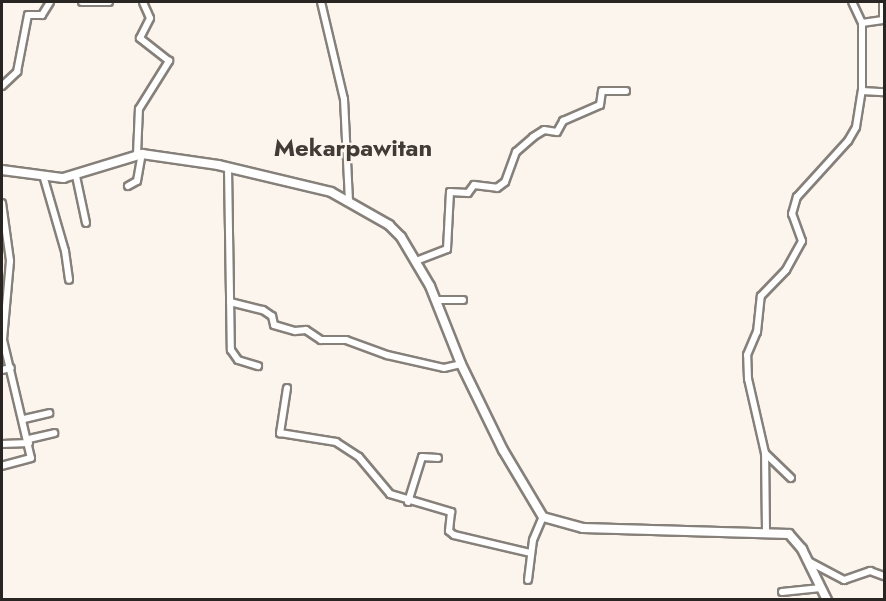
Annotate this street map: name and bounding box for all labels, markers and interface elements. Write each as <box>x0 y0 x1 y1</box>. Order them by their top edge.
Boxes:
district label: Mekarpawitan <box>274 134 432 162</box>

